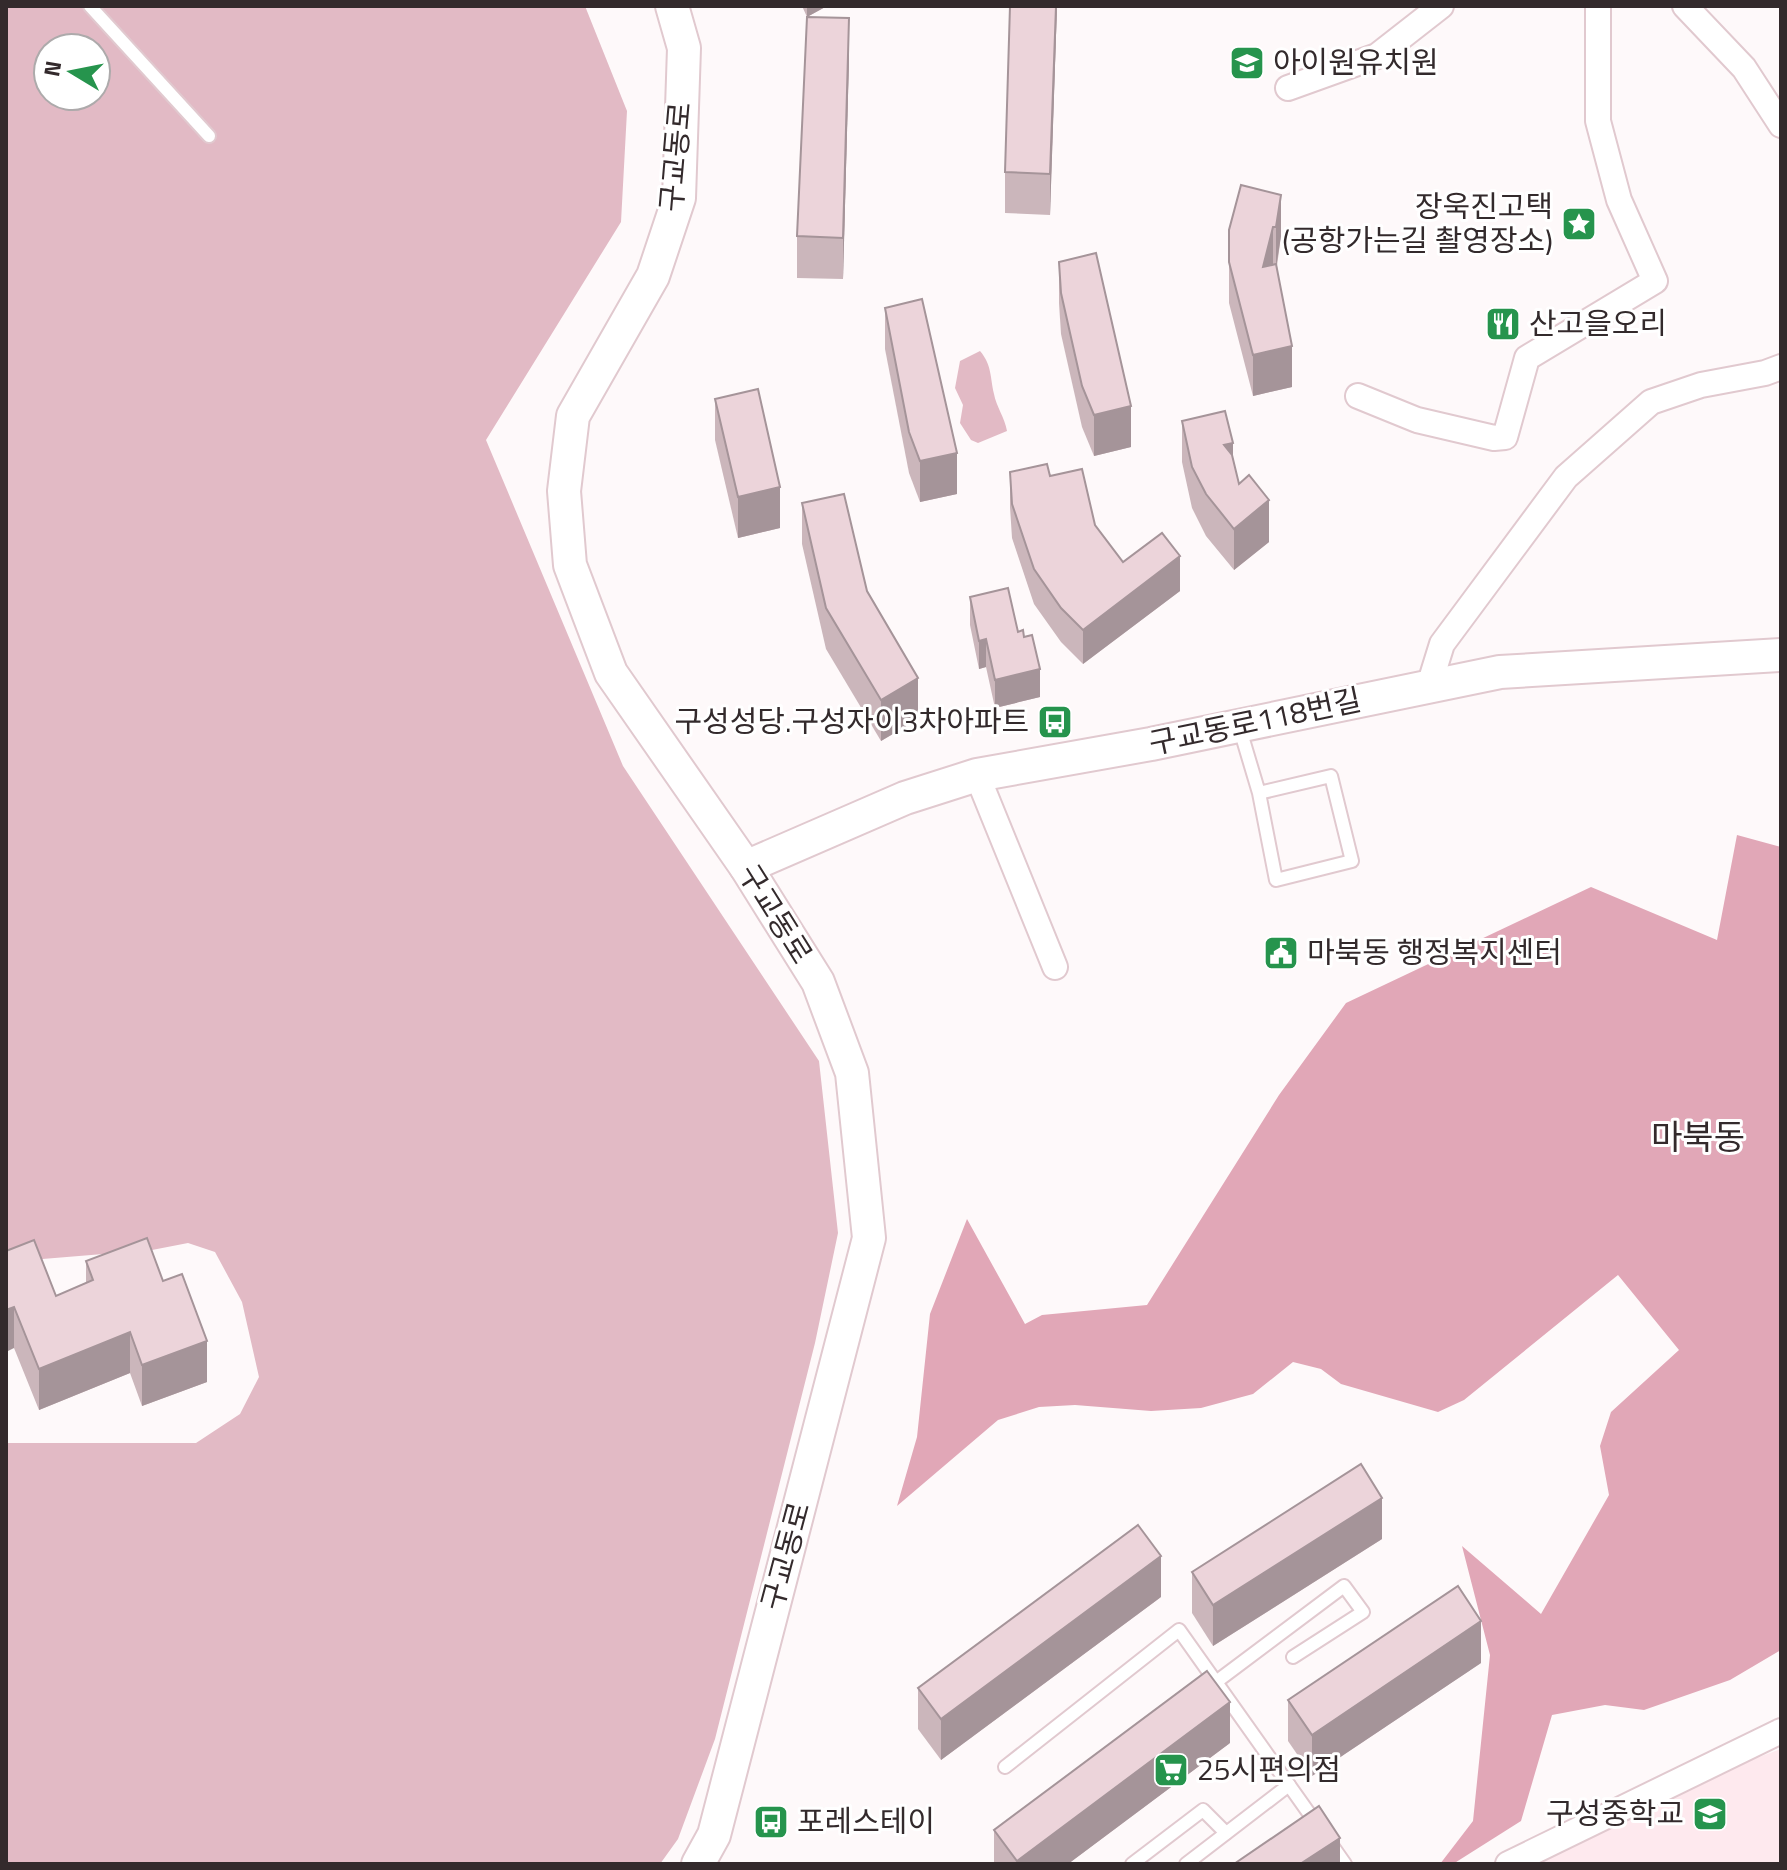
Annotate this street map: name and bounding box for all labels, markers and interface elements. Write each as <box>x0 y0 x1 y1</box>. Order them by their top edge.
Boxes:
north arrow <box>32 32 112 112</box>
place label: 아이원유치원 <box>1273 39 1439 85</box>
school or university icon: 아이원유치원 <box>1228 44 1266 82</box>
text: N <box>34 58 70 79</box>
street label: 구교동로 <box>647 100 703 214</box>
place label: 장욱진고택 (공항가는길 촬영장소) <box>1282 183 1553 263</box>
place icon: 장욱진고택 (공항가는길 촬영장소) <box>1560 205 1598 243</box>
place label: 산고을오리 <box>1529 300 1667 346</box>
restaurant icon: 산고을오리 <box>1484 305 1522 343</box>
street label: 구교동로118번길 <box>1144 676 1365 766</box>
place label: 구성성당.구성자이3차아파트 <box>675 698 1029 744</box>
bus stop icon: 구성성당.구성자이3차아파트 <box>1036 703 1074 741</box>
street label: 구교동로 <box>727 854 825 972</box>
place label: 마북동 행정복지센터 <box>1307 929 1562 975</box>
public building icon: 마북동 행정복지센터 <box>1262 934 1300 972</box>
district label: 마북동 <box>1651 1110 1745 1162</box>
street label: 구교동로 <box>749 1496 822 1615</box>
place label: 25시편의점 <box>1197 1746 1341 1792</box>
supermarket icon: 25시편의점 <box>1152 1751 1190 1789</box>
place label: 구성중학교 <box>1546 1790 1684 1836</box>
school or university icon: 구성중학교 <box>1691 1795 1729 1833</box>
place label: 포레스테이 <box>797 1798 935 1844</box>
bus stop icon: 포레스테이 <box>752 1803 790 1841</box>

